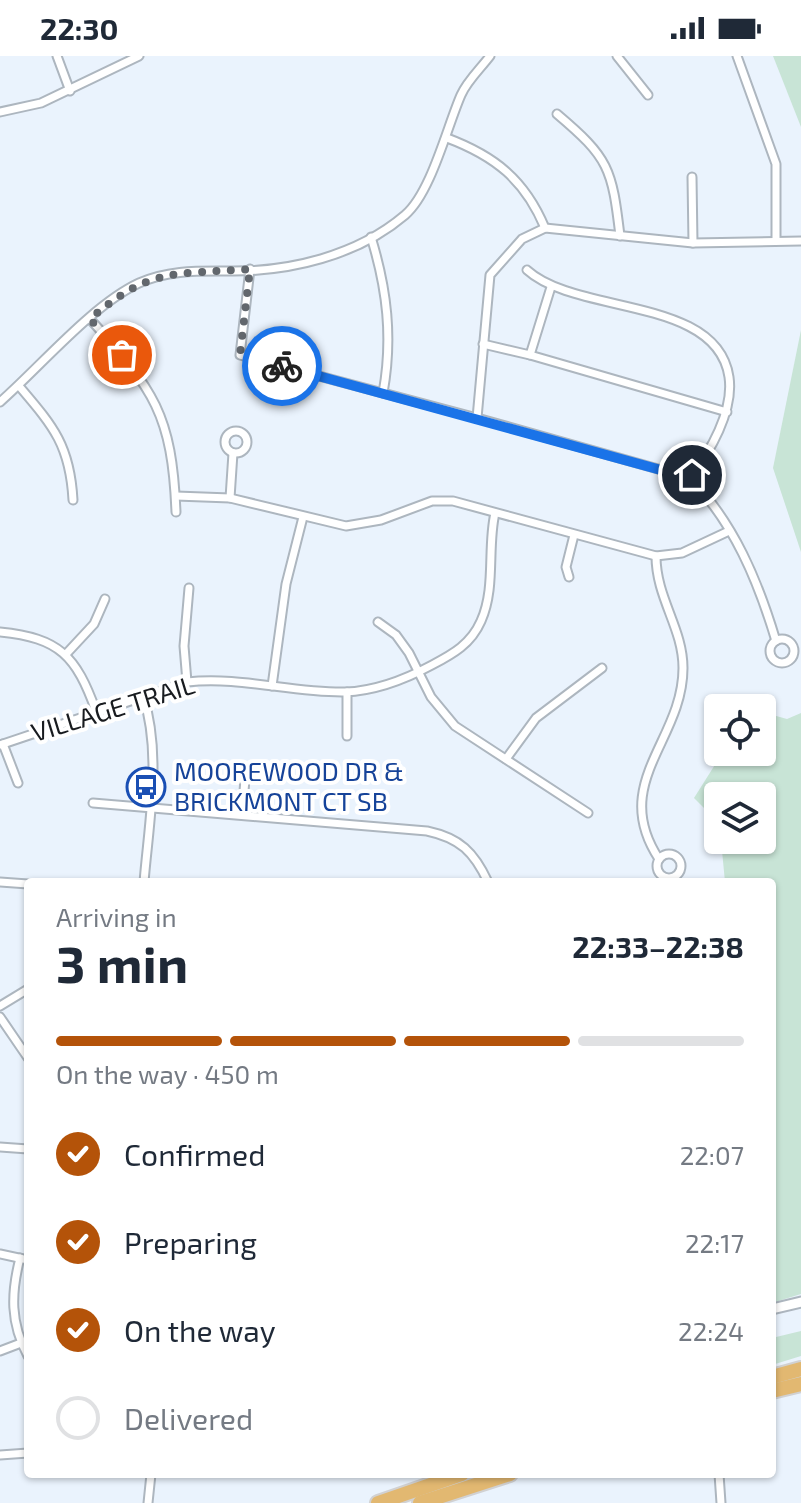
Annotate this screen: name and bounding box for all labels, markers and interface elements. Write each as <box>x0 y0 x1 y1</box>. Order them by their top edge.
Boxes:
text: 22:30 <box>40 10 119 46</box>
pin <box>88 321 156 389</box>
courier <box>242 326 322 406</box>
icon: bag <box>100 333 144 377</box>
icon: bike <box>260 344 304 388</box>
pin <box>658 441 726 509</box>
icon: home <box>670 453 714 497</box>
street label: VILLAGE TRAIL <box>27 668 198 747</box>
map controls <box>704 694 776 854</box>
button: locate <box>704 694 776 766</box>
place label: MOOREWOOD DR & BRICKMONT CT SB <box>174 755 404 816</box>
bus stop icon: MOOREWOOD DR & BRICKMONT CT SB <box>125 766 167 808</box>
button: layers <box>704 782 776 854</box>
text: Arriving in <box>56 901 177 932</box>
text: 22:33–22:38 <box>572 928 744 964</box>
text: 3 min <box>56 931 188 993</box>
text: On the way · 450 m <box>56 1058 279 1089</box>
icon: check <box>56 1132 100 1176</box>
text: Confirmed <box>124 1136 265 1172</box>
text: 22:07 <box>680 1139 744 1170</box>
icon: check <box>56 1220 100 1264</box>
text: Preparing <box>124 1224 257 1260</box>
text: 22:17 <box>685 1227 744 1258</box>
icon: check <box>56 1308 100 1352</box>
text: On the way <box>124 1312 276 1348</box>
text: 22:24 <box>678 1315 744 1346</box>
text: Delivered <box>124 1400 253 1436</box>

